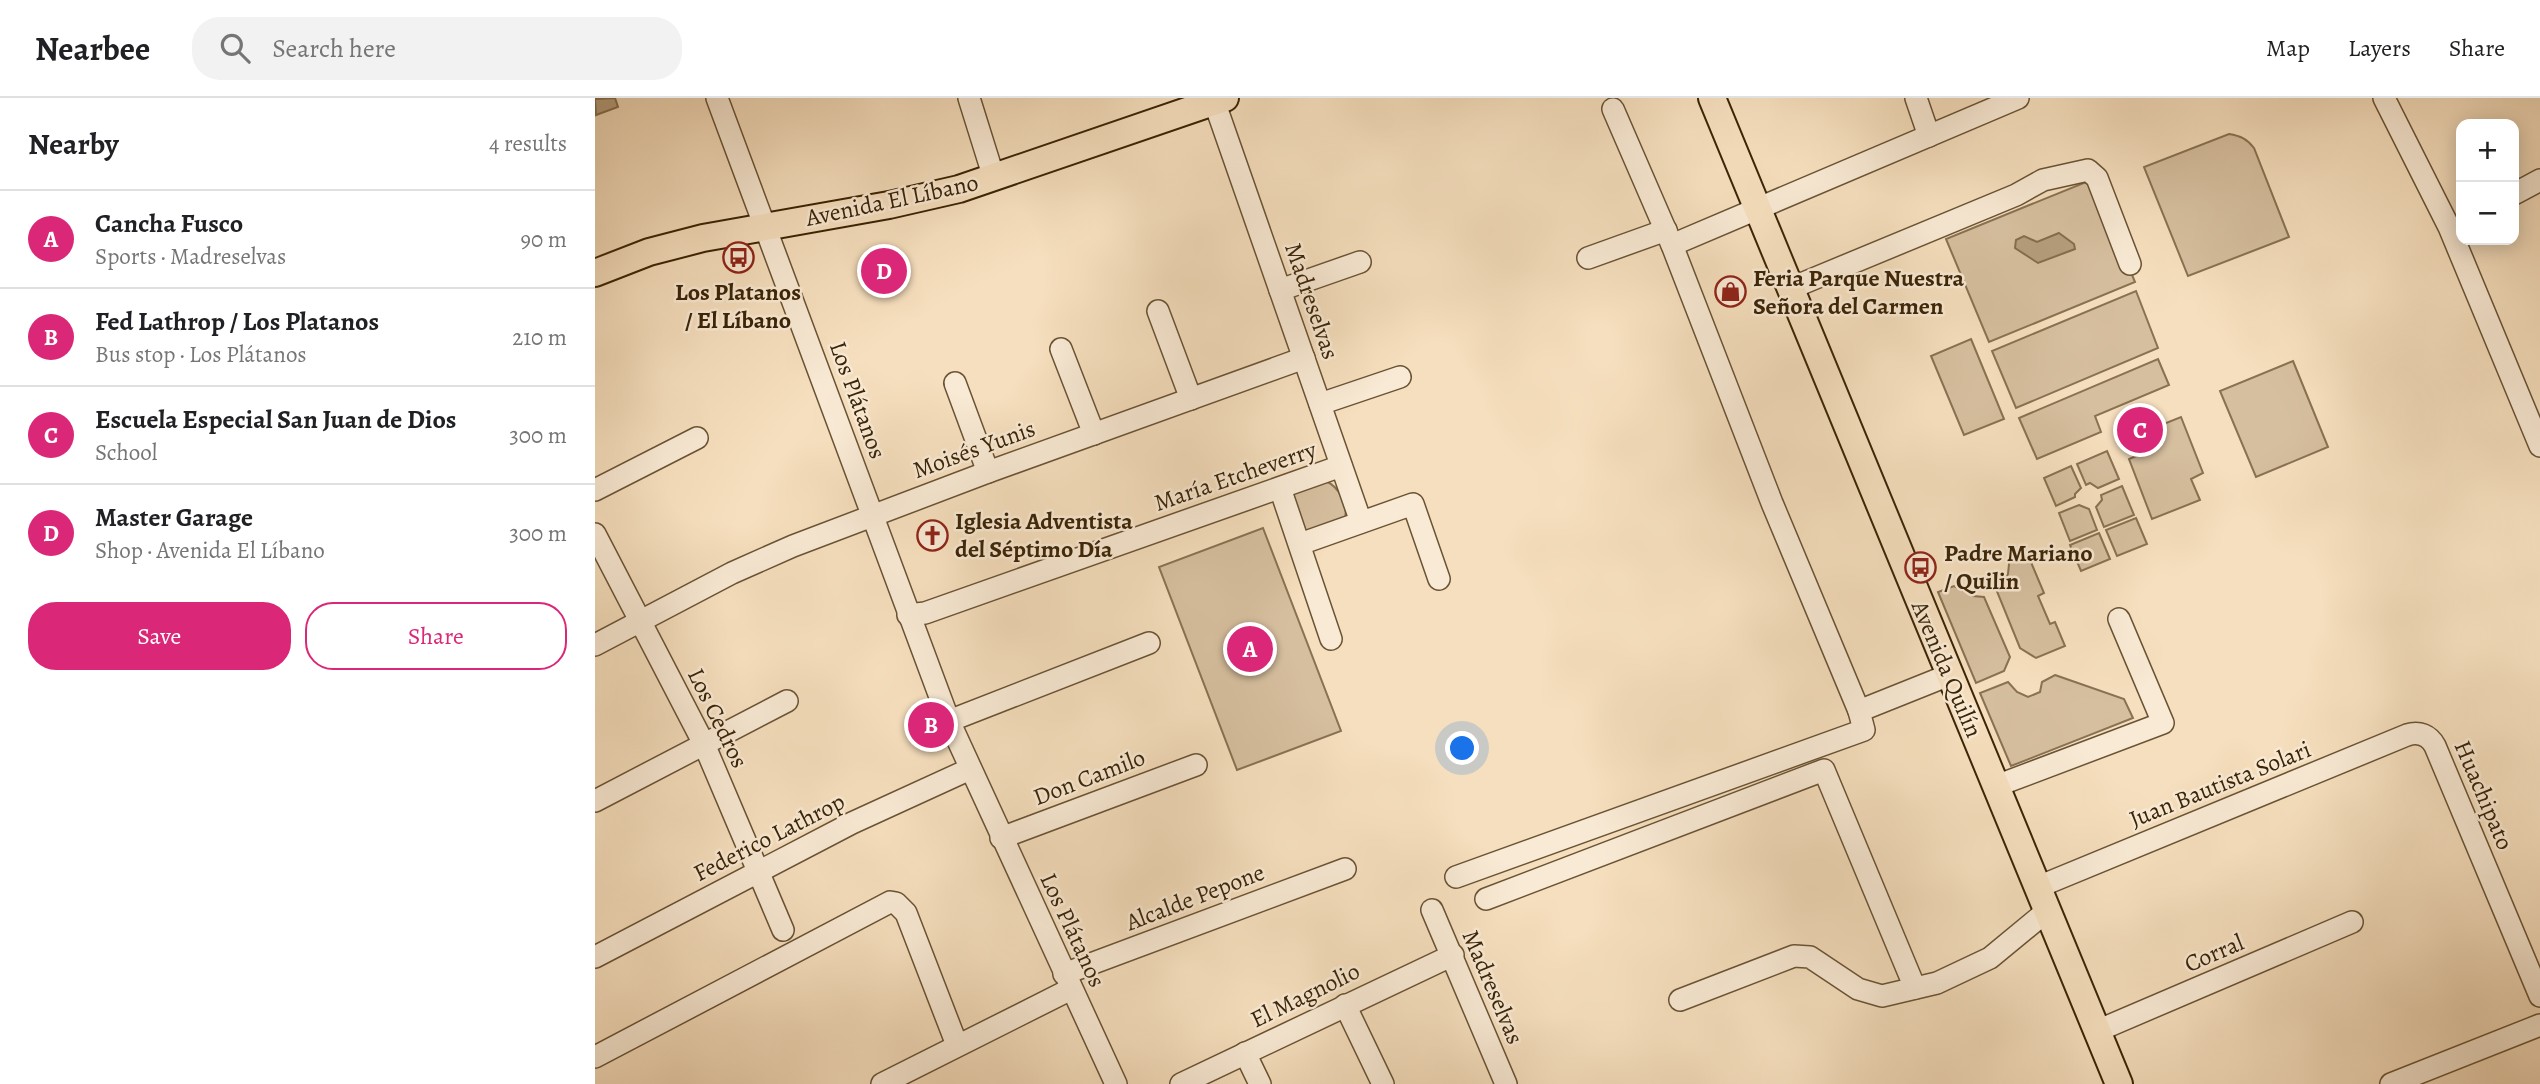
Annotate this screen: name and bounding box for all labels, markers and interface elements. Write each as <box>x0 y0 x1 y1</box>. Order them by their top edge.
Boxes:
search box <box>192 17 682 80</box>
text: Nearbee <box>35 26 150 71</box>
icon: search <box>216 29 254 67</box>
text: Search here <box>272 31 396 66</box>
text: Map <box>2266 32 2310 64</box>
text: Layers <box>2348 32 2411 64</box>
text: Share <box>2449 32 2505 64</box>
map controls <box>2456 119 2519 245</box>
button: + <box>2456 119 2519 182</box>
text: Nearby <box>28 124 119 164</box>
text: 4 results <box>489 128 567 159</box>
street label: Avenida El Líbano <box>802 166 981 234</box>
button: − <box>2456 182 2519 245</box>
text: Cancha Fusco <box>95 206 243 241</box>
text: A <box>44 224 58 255</box>
text: 90 m <box>521 224 567 255</box>
street label: Madreselvas <box>1277 238 1347 364</box>
text: Sports · Madreselvas <box>95 241 286 272</box>
bus stop icon: Los Platanos / El Líbano <box>721 241 755 275</box>
pin: D <box>861 245 907 297</box>
place label: Feria Parque Nuestra Señora del Carmen <box>1753 262 1965 322</box>
shop icon: Feria Parque Nuestra Señora del Carmen <box>1713 275 1747 309</box>
place label: Los Platanos / El Líbano <box>675 276 801 336</box>
text: Fed Lathrop / Los Platanos <box>95 304 379 339</box>
text: B <box>44 322 58 353</box>
text: 210 m <box>512 322 567 353</box>
street label: Los Plátanos <box>822 337 894 463</box>
text: Bus stop · Los Plátanos <box>95 339 307 370</box>
text: Escuela Especial San Juan de Dios <box>95 402 456 437</box>
pin: C <box>2117 404 2163 456</box>
street label: Moisés Yunis <box>908 412 1040 486</box>
text: C <box>44 420 58 451</box>
text: 300 m <box>509 420 567 451</box>
street label: María Etcheverry <box>1150 433 1321 519</box>
text: School <box>95 437 157 468</box>
text: Master Garage <box>95 500 253 535</box>
place label: Iglesia Adventista del Séptimo Día <box>955 505 1133 565</box>
text: D <box>43 518 59 549</box>
text: 300 m <box>509 518 567 549</box>
church icon: Iglesia Adventista del Séptimo Día <box>915 518 949 552</box>
text: Shop · Avenida El Líbano <box>95 535 325 566</box>
place label: Padre Mariano / Quilin <box>1944 537 2093 597</box>
bus stop icon: Padre Mariano / Quilin <box>1904 550 1938 584</box>
street label: Avenida Quilín <box>1903 595 1990 742</box>
button: Save <box>28 602 291 670</box>
button: Share <box>305 602 567 670</box>
pin: A <box>1227 623 1273 675</box>
street label: Los Cedros <box>680 663 756 773</box>
pin: B <box>908 699 954 751</box>
your location <box>1445 731 1479 765</box>
street label: Juan Bautista Solari <box>2124 733 2316 835</box>
street label: Huachipato <box>2447 735 2521 855</box>
street label: Don Camilo <box>1028 741 1150 813</box>
street label: Federico Lathrop <box>688 785 850 889</box>
street label: Alcalde Pepone <box>1120 856 1269 938</box>
street label: Los Plátanos <box>1033 868 1113 992</box>
street label: Madreselvas <box>1455 925 1531 1049</box>
street label: Corral <box>2179 926 2249 980</box>
street label: El Magnolio <box>1245 955 1365 1035</box>

